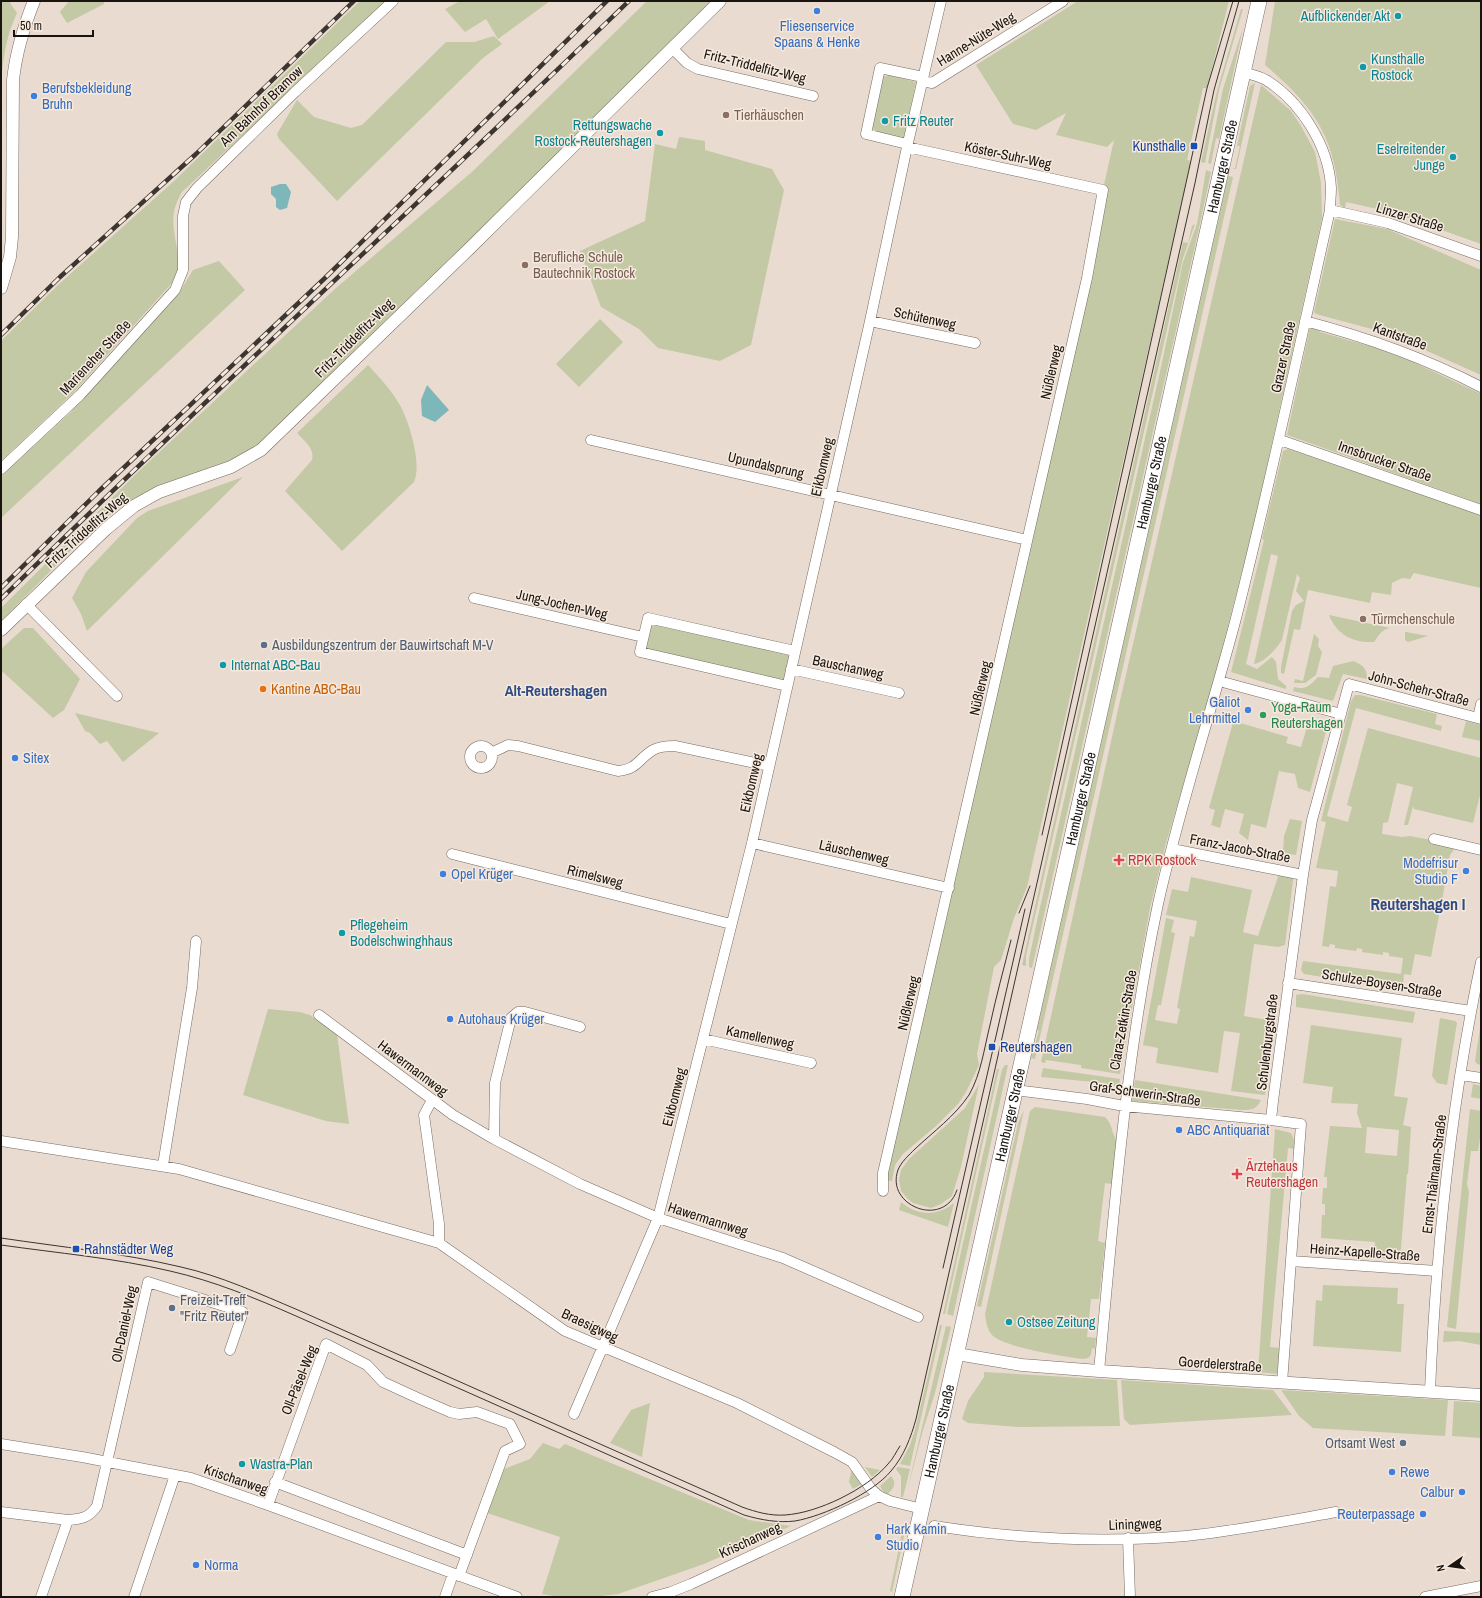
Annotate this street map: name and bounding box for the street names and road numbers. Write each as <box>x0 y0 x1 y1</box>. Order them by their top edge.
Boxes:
street label: Hanne-Nüte-Weg <box>933 7 1019 70</box>
street label: Fritz-Triddelfitz-Weg <box>702 45 809 88</box>
street label: Am Bahnhof Bramow <box>215 61 307 151</box>
street label: Hamburger Straße <box>1203 118 1241 215</box>
street label: Köster-Suhr-Weg <box>963 137 1054 173</box>
street label: Linzer Straße <box>1374 198 1446 236</box>
street label: Fritz-Triddelfitz-Weg <box>311 294 398 381</box>
street label: Schütenweg <box>892 303 958 333</box>
street label: Marieneher Straße <box>56 316 134 398</box>
street label: Kantstraße <box>1371 318 1429 354</box>
street label: Grazer Straße <box>1267 320 1299 394</box>
street label: Nüßlerweg <box>1036 342 1066 401</box>
street label: Hamburger Straße <box>1132 434 1170 531</box>
street label: Eikbomweg <box>806 435 838 498</box>
street label: Innsbrucker Straße <box>1336 437 1434 485</box>
street label: Upundalsprung <box>726 447 807 483</box>
street label: Fritz-Triddelfitz-Weg <box>41 488 131 572</box>
street label: Jung-Jochen-Weg <box>515 585 610 623</box>
street label: Bauschanweg <box>811 651 886 683</box>
street label: Nüßlerweg <box>965 658 995 717</box>
street label: John-Schehr-Straße <box>1367 666 1471 710</box>
street label: Hamburger Straße <box>1061 750 1100 847</box>
street label: Eikbomweg <box>735 751 767 814</box>
street label: Franz-Jacob-Straße <box>1188 829 1292 867</box>
street label: Läuschenweg <box>817 835 891 869</box>
street label: Rimelsweg <box>565 860 625 892</box>
street label: Schulze-Boysen-Straße <box>1321 965 1443 1001</box>
street label: Clara-Zetkin-Straße <box>1105 968 1141 1072</box>
street label: Nüßlerweg <box>893 973 923 1032</box>
street label: Schulenburgstraße <box>1252 993 1282 1091</box>
street label: Kamellenweg <box>724 1021 796 1053</box>
street label: Hawermannweg <box>374 1036 452 1101</box>
street label: Eikbomweg <box>658 1065 690 1128</box>
street label: Hamburger Straße <box>991 1067 1029 1163</box>
street label: Graf-Schwerin-Straße <box>1088 1076 1202 1110</box>
street label: Ernst-Thälmann-Straße <box>1418 1113 1450 1235</box>
street label: Hawermannweg <box>666 1198 751 1241</box>
street label: Heinz-Kapelle-Straße <box>1309 1239 1421 1265</box>
street label: Oll-Daniel-Weg <box>107 1283 141 1364</box>
street label: Braesigweg <box>559 1304 622 1346</box>
street label: Oll-Päsel-Weg <box>277 1342 321 1418</box>
street label: Goerdelerstraße <box>1178 1352 1262 1376</box>
street label: Hamburger Straße <box>920 1383 958 1480</box>
street label: Krischanweg <box>202 1460 271 1499</box>
street label: Liningweg <box>1108 1514 1162 1534</box>
street label: Krischanweg <box>716 1518 784 1562</box>

